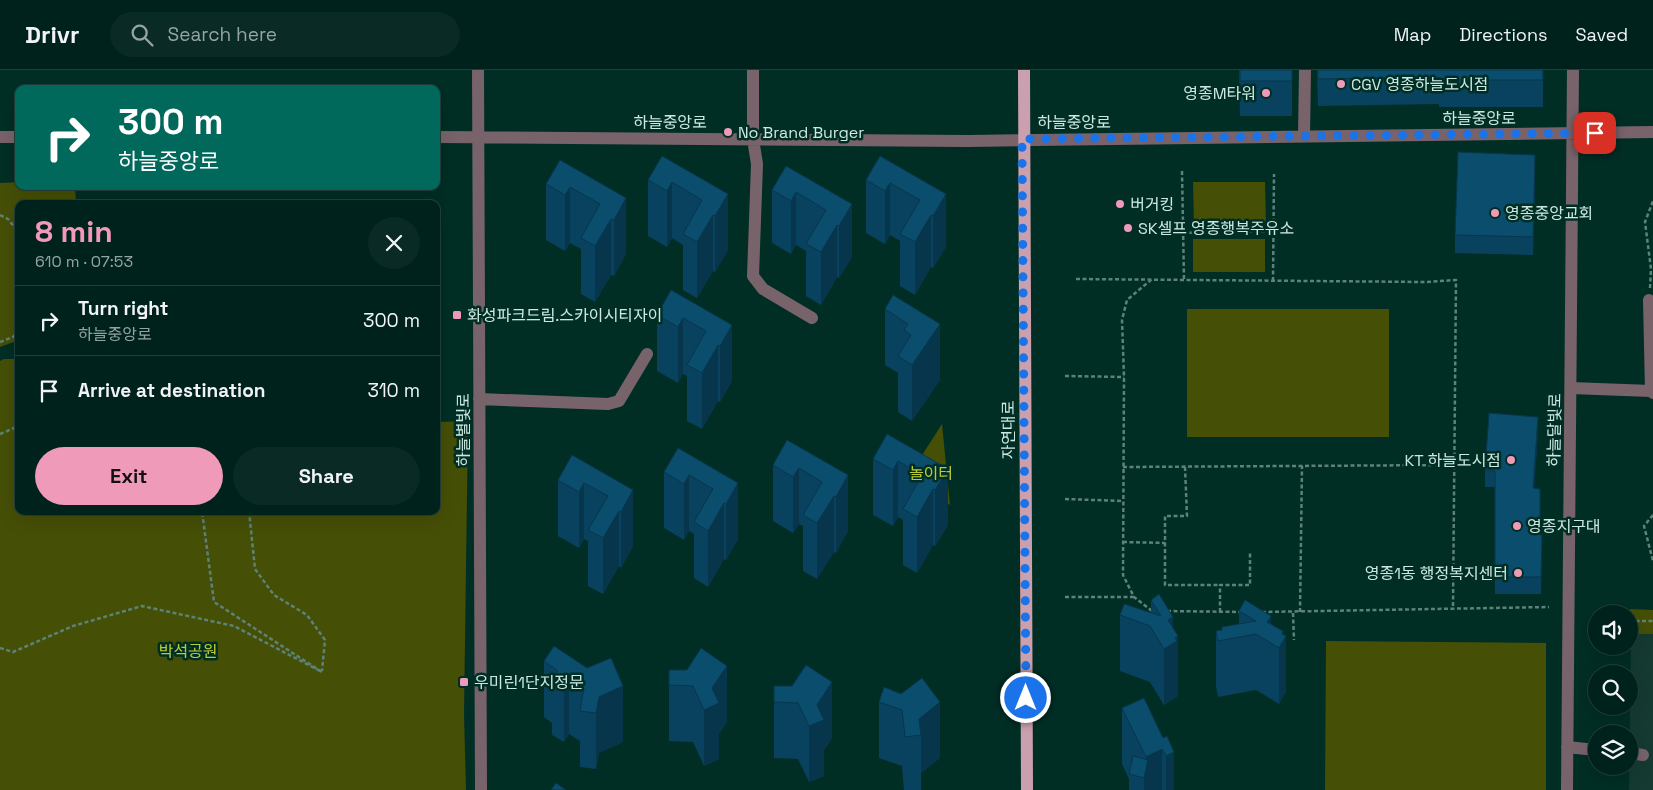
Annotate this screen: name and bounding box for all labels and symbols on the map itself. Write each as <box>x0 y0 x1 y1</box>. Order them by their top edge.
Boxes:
place label: CGV 영종하늘도시점 <box>1351 74 1488 95</box>
marker: CGV 영종하늘도시점 <box>1335 78 1347 90</box>
place label: 영종M타워 <box>1183 83 1256 104</box>
marker: 영종M타워 <box>1260 87 1272 99</box>
street label: 하늘중앙로 <box>1442 108 1516 129</box>
street label: 하늘중앙로 <box>633 112 707 133</box>
street label: 하늘중앙로 <box>1037 112 1111 133</box>
pin <box>1574 112 1616 154</box>
place label: No Brand Burger <box>738 122 864 143</box>
marker: No Brand Burger <box>722 126 734 138</box>
place label: 버거킹 <box>1130 194 1174 215</box>
marker: 버거킹 <box>1114 198 1126 210</box>
place label: 영종중앙교회 <box>1505 203 1593 224</box>
marker: 영종중앙교회 <box>1489 207 1501 219</box>
place label: SK셀프 영종행복주유소 <box>1138 218 1294 239</box>
marker: SK셀프 영종행복주유소 <box>1122 222 1134 234</box>
place label: 화성파크드림.스카이시티자이 <box>467 305 662 326</box>
marker: 화성파크드림.스카이시티자이 <box>451 309 463 321</box>
street label: 하늘별빛로 <box>453 393 474 467</box>
street label: 하늘달빛로 <box>1543 393 1566 467</box>
street label: 자연대로 <box>998 400 1019 459</box>
place label: KT 하늘도시점 <box>1405 450 1501 471</box>
marker: KT 하늘도시점 <box>1505 454 1517 466</box>
park label: 놀이터 <box>909 463 953 484</box>
place label: 영종지구대 <box>1527 516 1601 537</box>
marker: 영종지구대 <box>1511 520 1523 532</box>
place label: 영종1동 행정복지센터 <box>1365 563 1508 584</box>
marker: 영종1동 행정복지센터 <box>1512 567 1524 579</box>
park label: 박석공원 <box>159 641 217 662</box>
position arrow <box>999 671 1051 723</box>
place label: 우미린1단지정문 <box>474 672 584 693</box>
marker: 우미린1단지정문 <box>458 676 470 688</box>

